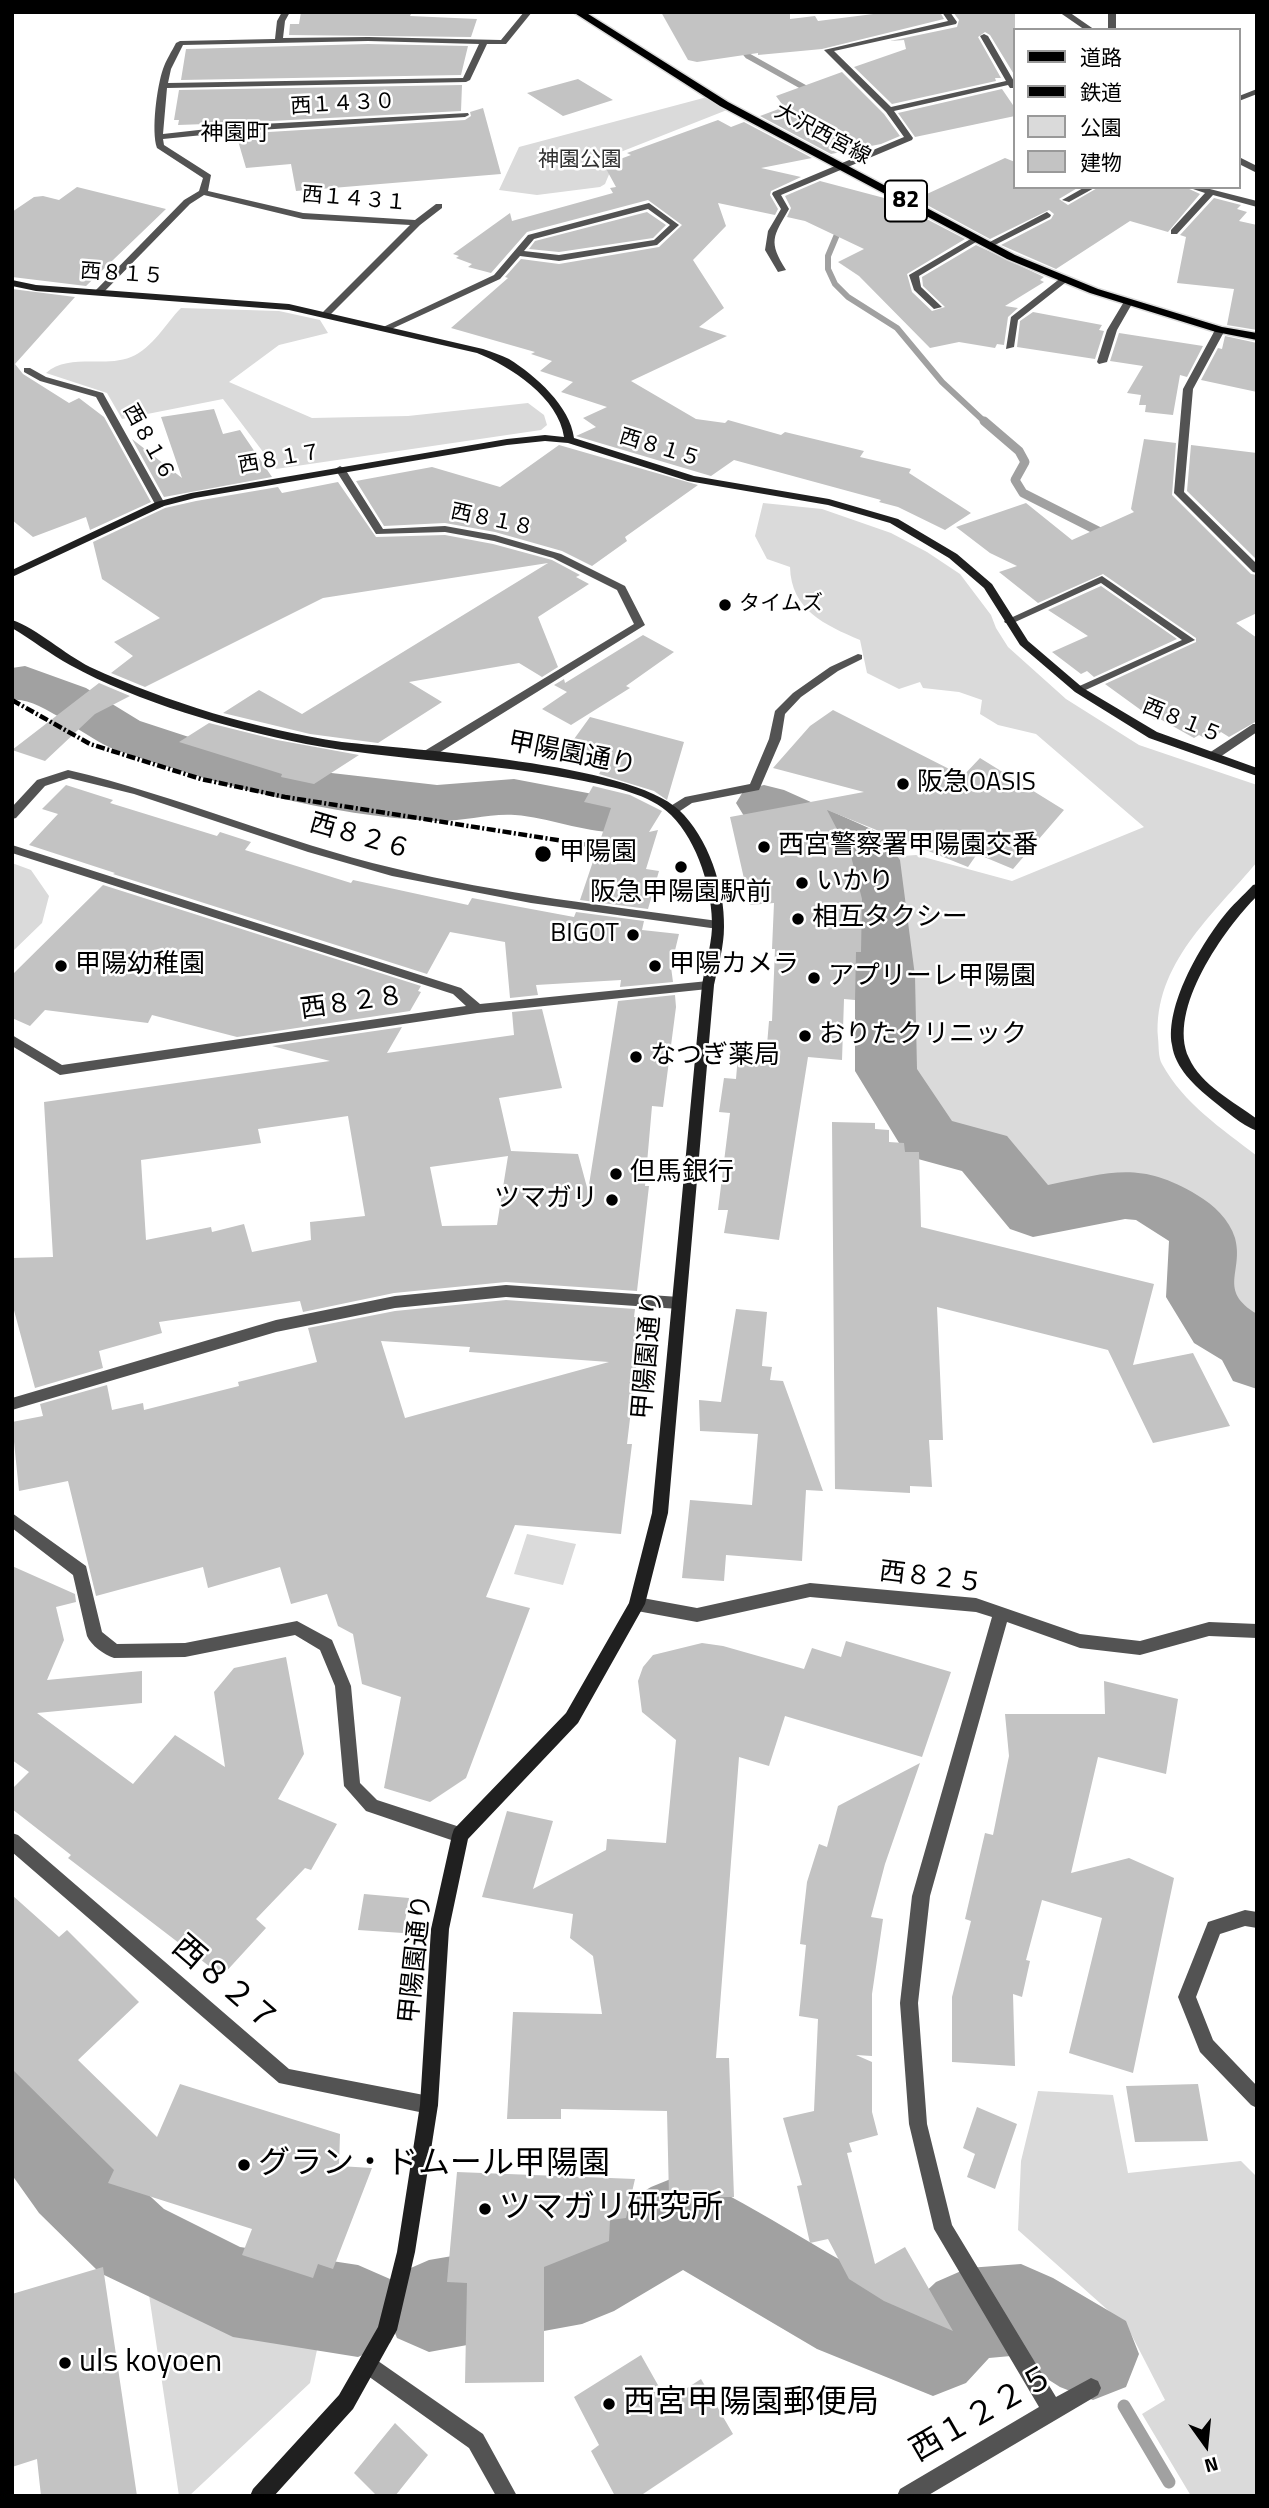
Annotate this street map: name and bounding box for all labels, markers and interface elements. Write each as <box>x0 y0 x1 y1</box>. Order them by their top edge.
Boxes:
legend <box>1014 28 1241 189</box>
text: 道路 <box>1080 41 1122 73</box>
text: 鉄道 <box>1080 76 1122 108</box>
street label: 西１４３０ <box>290 90 396 120</box>
street label: 大沢西宮線 <box>770 99 874 171</box>
text: 公園 <box>1080 111 1122 143</box>
district label: 神園町 <box>201 120 269 148</box>
text: 建物 <box>1080 146 1122 178</box>
park label: 神園公園 <box>538 148 622 174</box>
road number: 82 <box>885 181 927 222</box>
street label: 西１４３１ <box>301 183 407 217</box>
street label: 西８１５ <box>79 260 165 290</box>
street label: 西８１６ <box>117 400 179 486</box>
street label: 西８１５ <box>616 425 704 473</box>
street label: 西８１７ <box>236 440 324 480</box>
street label: 西８１８ <box>448 500 536 542</box>
place label: タイムズ <box>739 592 823 618</box>
marker: タイムズ <box>717 597 733 613</box>
street label: 西８１５ <box>1138 695 1226 749</box>
street label: 甲陽園通り <box>505 727 639 783</box>
place label: 阪急OASIS <box>917 768 1036 800</box>
marker: 阪急OASIS <box>895 776 911 792</box>
street label: 西８２６ <box>306 809 414 867</box>
place label: 西宮警察署甲陽園交番 <box>778 831 1038 863</box>
place label: 甲陽園 <box>559 838 637 870</box>
marker: 西宮警察署甲陽園交番 <box>756 839 772 855</box>
marker: 甲陽園 <box>533 844 553 864</box>
marker: 阪急甲陽園駅前 <box>673 859 689 875</box>
place label: いかり <box>816 867 894 899</box>
marker: いかり <box>794 875 810 891</box>
place label: 阪急甲陽園駅前 <box>590 878 772 910</box>
place label: 相互タクシー <box>812 903 968 935</box>
marker: 相互タクシー <box>790 911 806 927</box>
place label: BIGOT <box>550 919 619 951</box>
marker: BIGOT <box>625 927 641 943</box>
place label: 甲陽幼稚園 <box>75 950 205 982</box>
place label: 甲陽カメラ <box>669 950 799 982</box>
marker: 甲陽幼稚園 <box>53 958 69 974</box>
marker: 甲陽カメラ <box>647 958 663 974</box>
place label: アプリーレ甲陽園 <box>828 962 1036 994</box>
marker: アプリーレ甲陽園 <box>806 970 822 986</box>
street label: 西８２８ <box>298 981 406 1027</box>
place label: おりたクリニック <box>819 1020 1027 1052</box>
marker: おりたクリニック <box>797 1028 813 1044</box>
place label: なつぎ薬局 <box>650 1041 780 1073</box>
marker: なつぎ薬局 <box>628 1049 644 1065</box>
place label: 但馬銀行 <box>630 1158 734 1190</box>
marker: 但馬銀行 <box>608 1166 624 1182</box>
place label: ツマガリ <box>494 1184 598 1216</box>
marker: ツマガリ <box>604 1192 620 1208</box>
street label: 甲陽園通り <box>628 1289 670 1421</box>
street label: 西８２５ <box>877 1557 985 1601</box>
street label: 甲陽園通り <box>395 1893 439 2025</box>
street label: 西８２７ <box>163 1929 285 2041</box>
place label: グラン・ドムール甲陽園 <box>258 2146 610 2184</box>
marker: グラン・ドムール甲陽園 <box>236 2157 252 2173</box>
place label: ツマガリ研究所 <box>499 2190 723 2228</box>
marker: ツマガリ研究所 <box>477 2201 493 2217</box>
place label: uls koyoen <box>79 2344 222 2382</box>
marker: uls koyoen <box>57 2355 73 2371</box>
street label: 西１２２５ <box>904 2358 1062 2472</box>
place label: 西宮甲陽園郵便局 <box>623 2385 879 2423</box>
marker: 西宮甲陽園郵便局 <box>601 2396 617 2412</box>
north arrow <box>1171 2410 1241 2480</box>
text: N <box>1201 2450 1222 2481</box>

